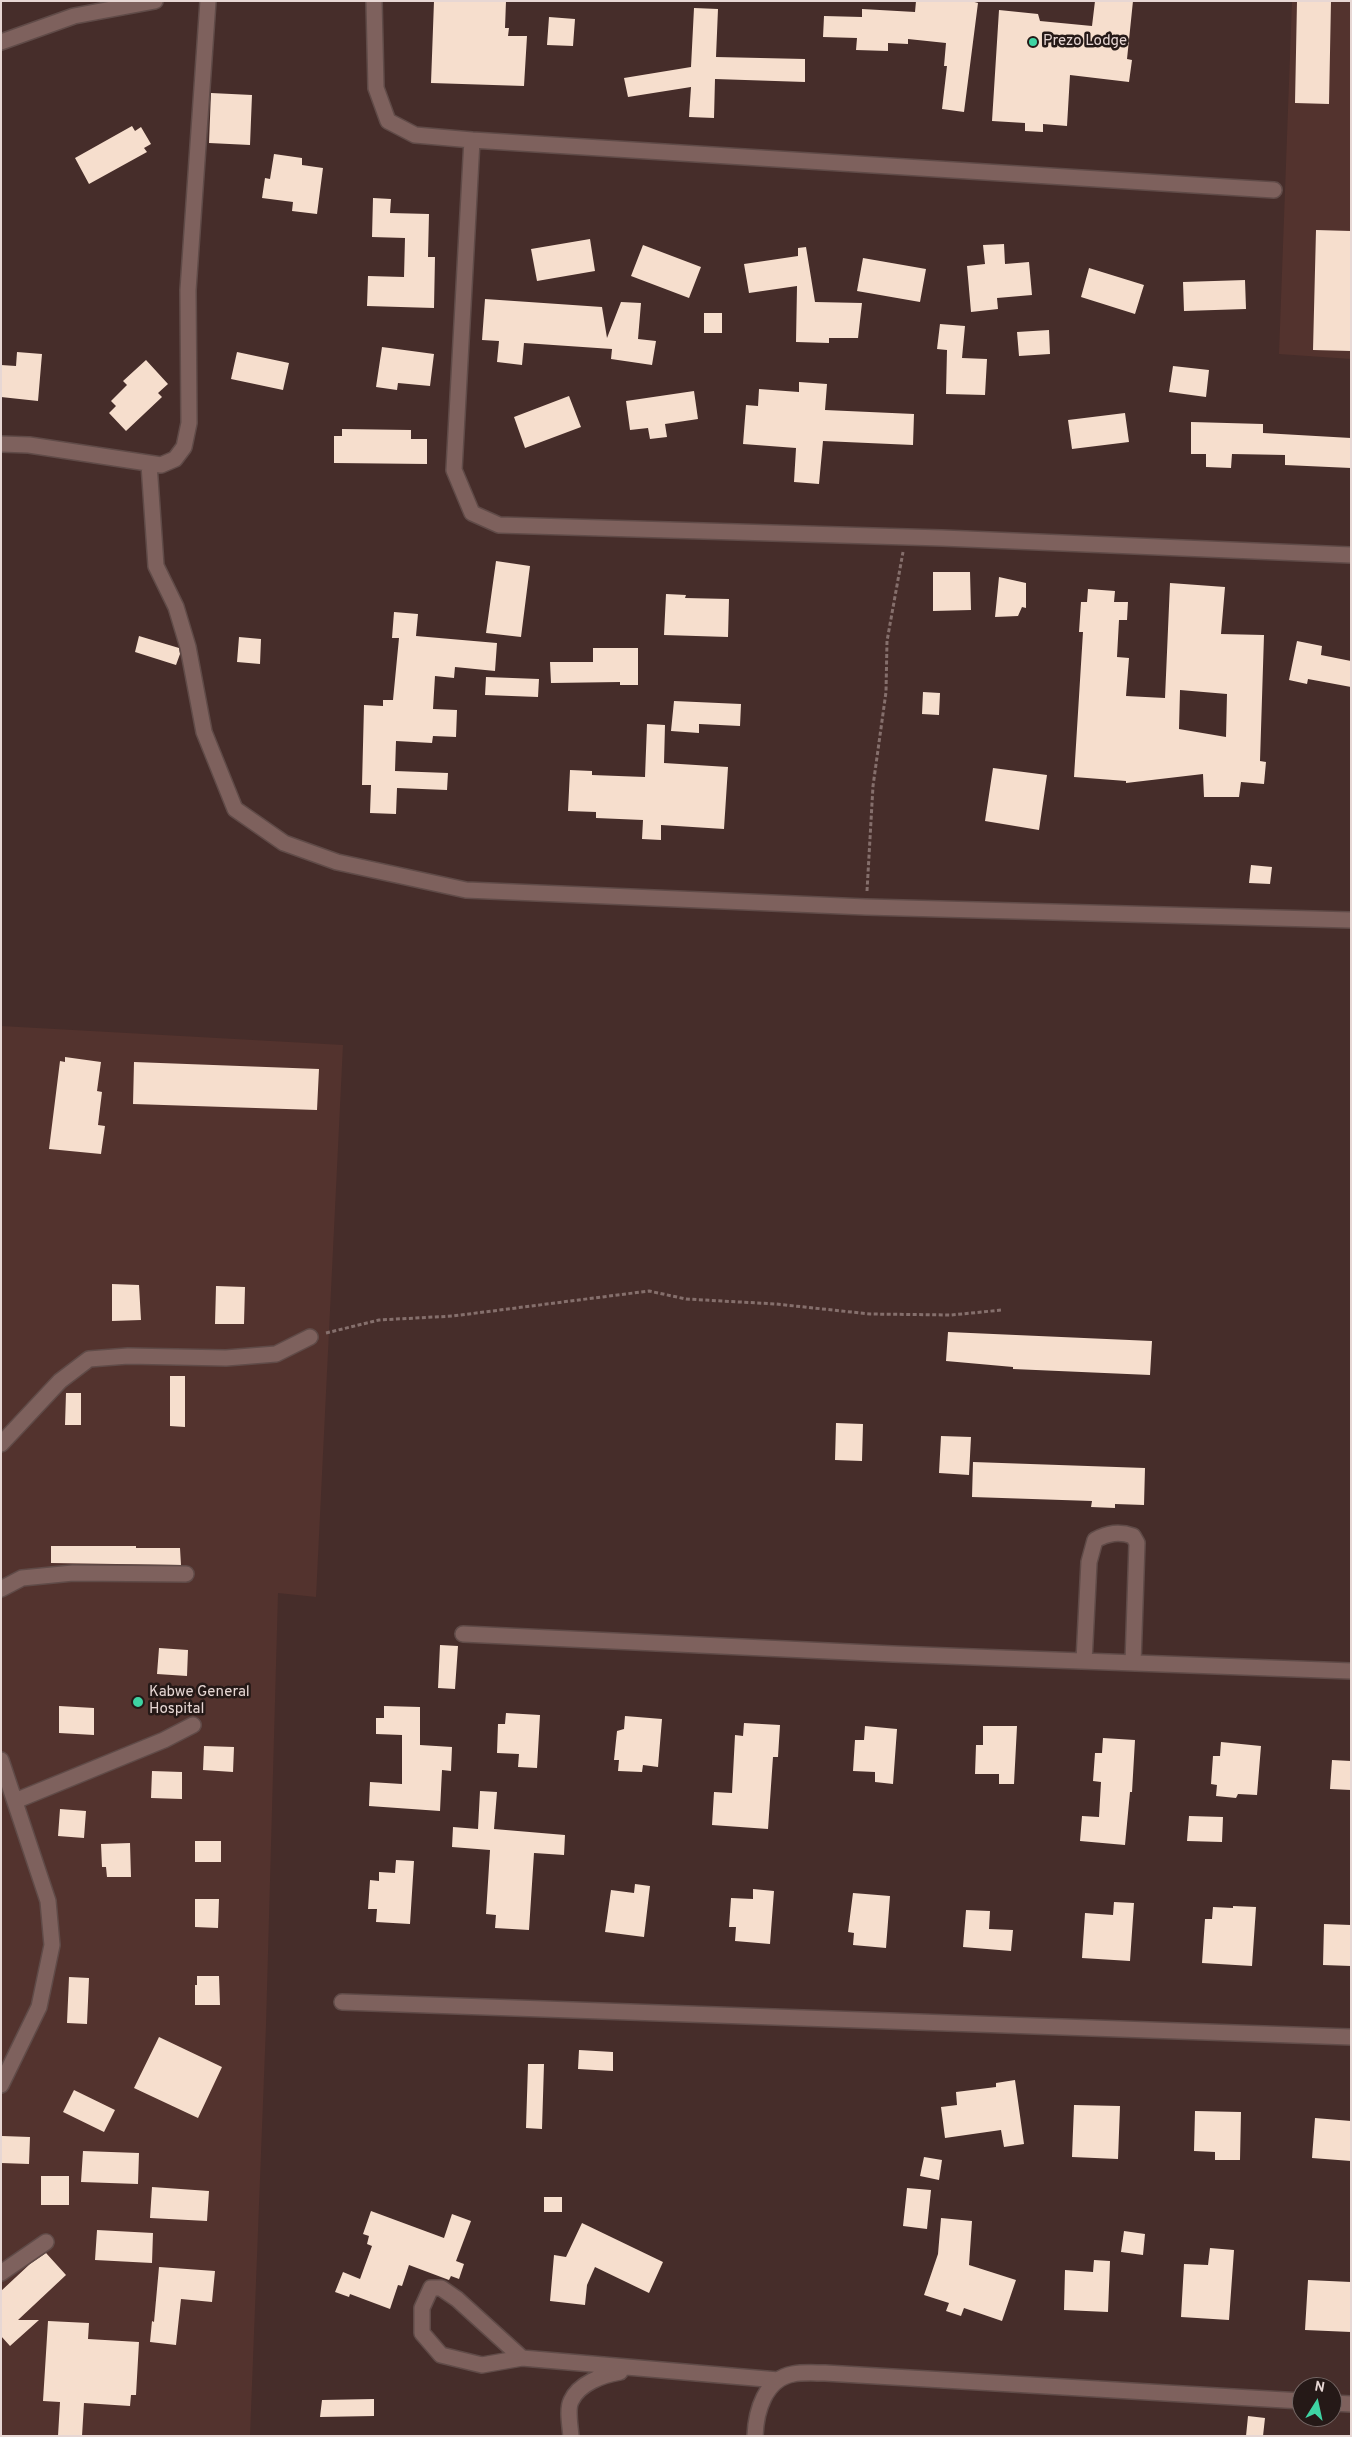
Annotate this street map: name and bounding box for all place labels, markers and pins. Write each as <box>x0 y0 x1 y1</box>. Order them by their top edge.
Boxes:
place label: Prezo Lodge <box>1043 33 1127 51</box>
marker: Prezo Lodge <box>1027 36 1039 48</box>
place label: Kabwe General Hospital <box>149 1684 250 1719</box>
marker: Kabwe General Hospital <box>131 1695 145 1709</box>

